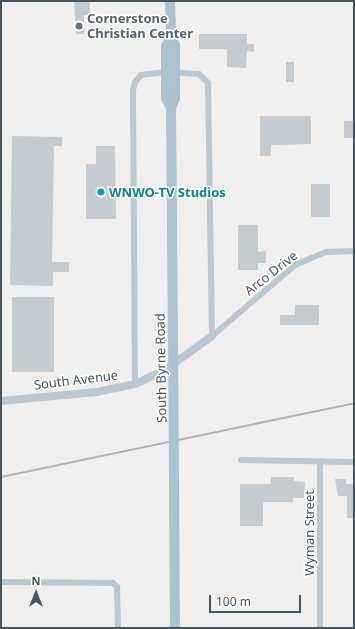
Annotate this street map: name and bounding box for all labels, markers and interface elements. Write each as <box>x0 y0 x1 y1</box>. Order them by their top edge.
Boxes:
place label: Cornerstone Christian Center <box>87 11 193 42</box>
marker: Cornerstone Christian Center <box>74 21 84 31</box>
place label: WNWO-TV Studios <box>109 184 226 200</box>
marker: WNWO-TV Studios <box>96 187 106 197</box>
street label: Arco Drive <box>241 247 301 299</box>
street label: South Byrne Road <box>152 313 170 423</box>
street label: South Avenue <box>33 367 119 393</box>
street label: Wyman Street <box>301 490 317 576</box>
north arrow <box>16 573 56 613</box>
text: N <box>32 573 40 588</box>
scale bar <box>211 587 303 613</box>
text: 100 m <box>216 593 251 610</box>

